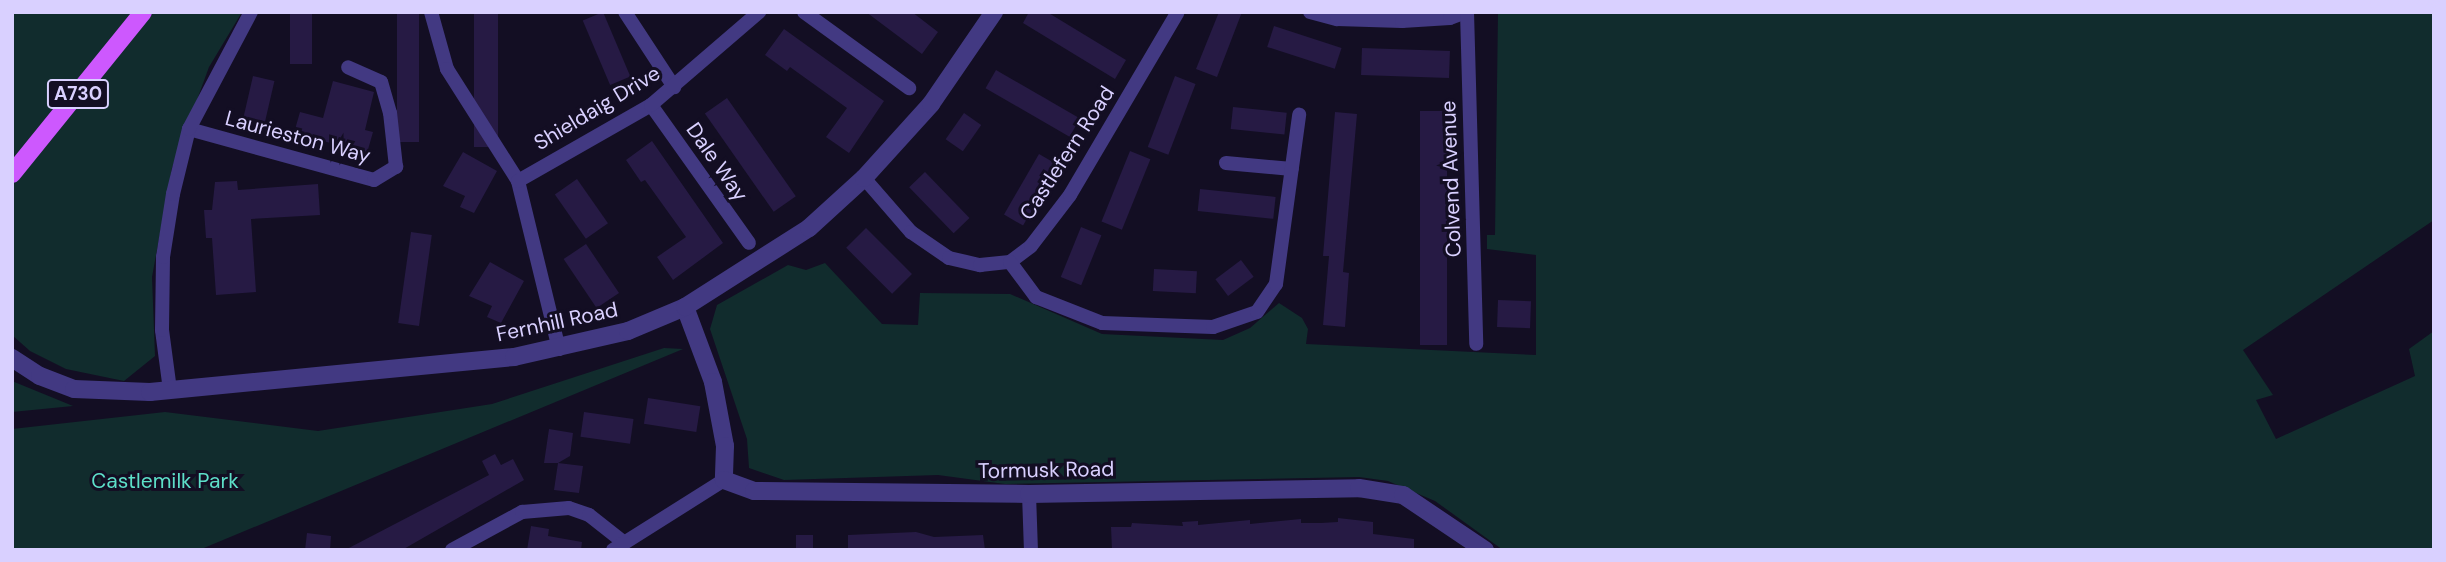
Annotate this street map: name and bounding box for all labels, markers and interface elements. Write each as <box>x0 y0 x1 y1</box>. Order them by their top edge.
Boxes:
street label: Shieldaig Drive <box>529 60 665 156</box>
road number: A730 <box>46 78 110 110</box>
street label: Castlefern Road <box>1014 81 1120 225</box>
street label: Colvend Avenue <box>1436 100 1466 258</box>
street label: Laurieston Way <box>223 105 373 169</box>
street label: Dale Way <box>681 118 753 206</box>
street label: Fernhill Road <box>494 297 620 347</box>
street label: Tormusk Road <box>978 456 1114 484</box>
park label: Castlemilk Park <box>91 468 239 494</box>

